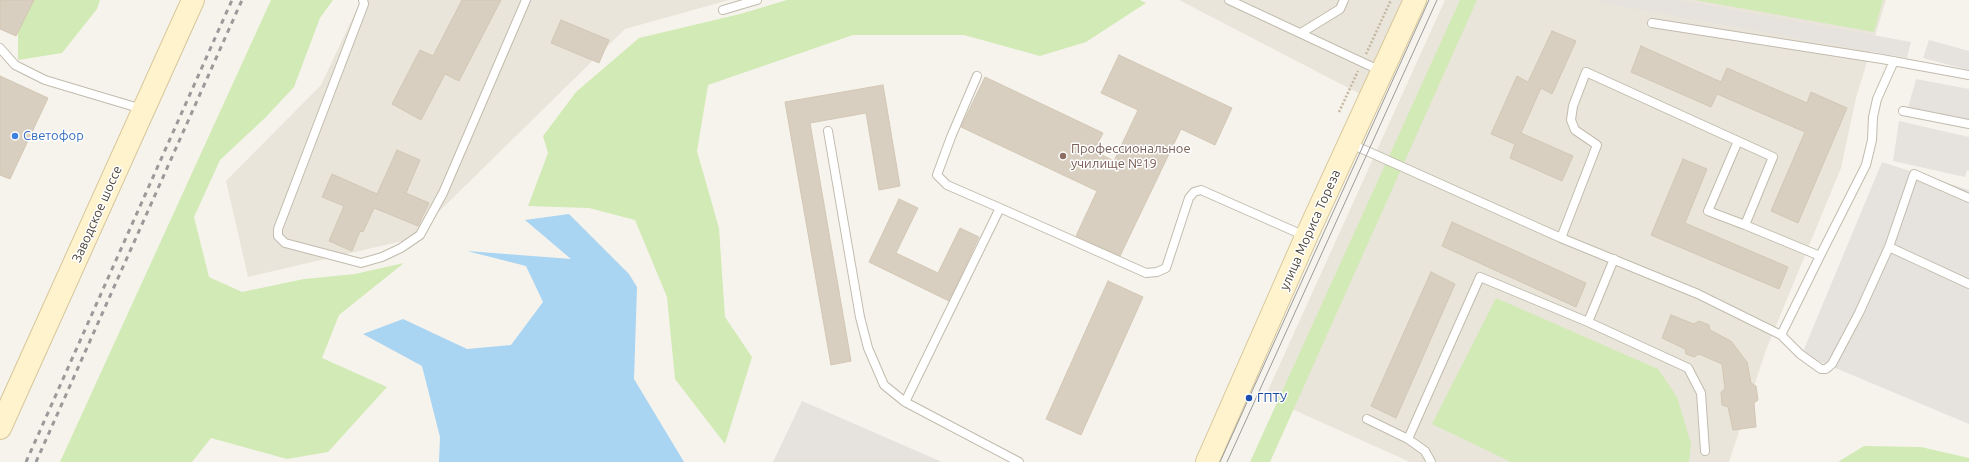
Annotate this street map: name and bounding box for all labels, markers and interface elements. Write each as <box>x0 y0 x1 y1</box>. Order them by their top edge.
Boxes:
place label: Светофор <box>23 128 84 144</box>
marker: Светофор <box>10 131 20 141</box>
place label: Профессиональное училище №19 <box>1071 141 1191 172</box>
marker: Профессиональное училище №19 <box>1058 151 1068 161</box>
street label: Заводское шоссе <box>69 163 125 265</box>
street label: улица Мориса Тореза <box>1276 167 1344 293</box>
place label: ГПТУ <box>1257 390 1287 406</box>
marker: ГПТУ <box>1244 393 1254 403</box>

